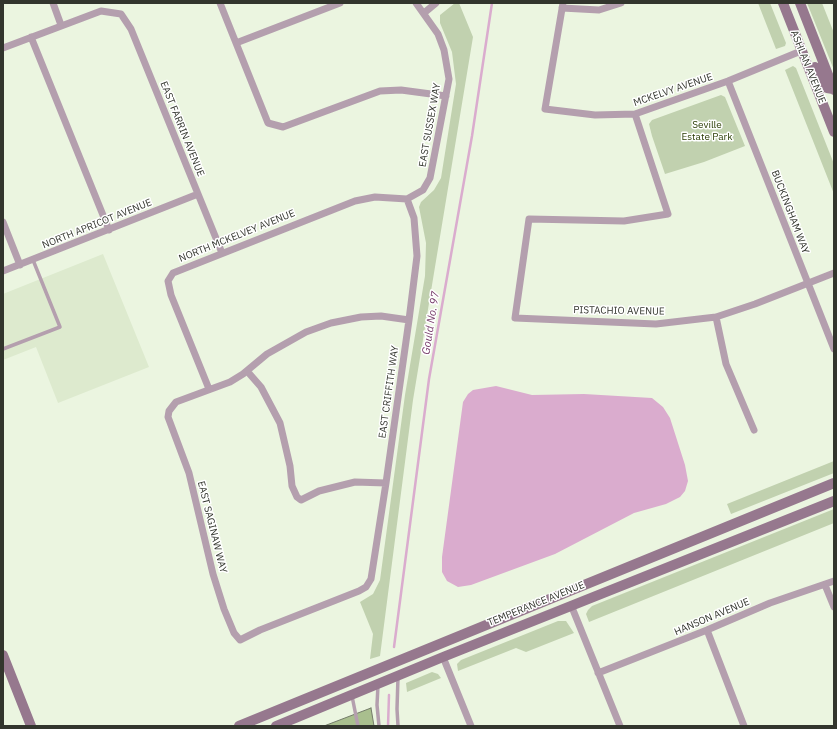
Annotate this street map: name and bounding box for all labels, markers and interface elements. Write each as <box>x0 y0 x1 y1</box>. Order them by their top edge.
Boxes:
street label: ASHLAN AVENUE <box>788 29 828 105</box>
street label: MCKELVY AVENUE <box>632 71 714 109</box>
street label: EAST FARRIN AVENUE <box>157 80 207 178</box>
street label: EAST SUSSEX WAY <box>417 82 443 168</box>
park label: Seville Estate Park <box>681 119 733 142</box>
street label: BUCKINGHAM WAY <box>769 169 811 255</box>
street label: NORTH APRICOT AVENUE <box>41 197 153 251</box>
street label: NORTH MCKELVEY AVENUE <box>177 207 297 265</box>
water label: Gould No. 97 <box>420 291 442 355</box>
street label: PISTACHIO AVENUE <box>573 304 665 318</box>
street label: EAST CRIFFITH WAY <box>377 345 401 439</box>
street label: EAST SAGINAW WAY <box>195 480 229 574</box>
street label: TEMPERANCE AVENUE <box>486 579 586 629</box>
street label: HANSON AVENUE <box>673 596 751 638</box>

